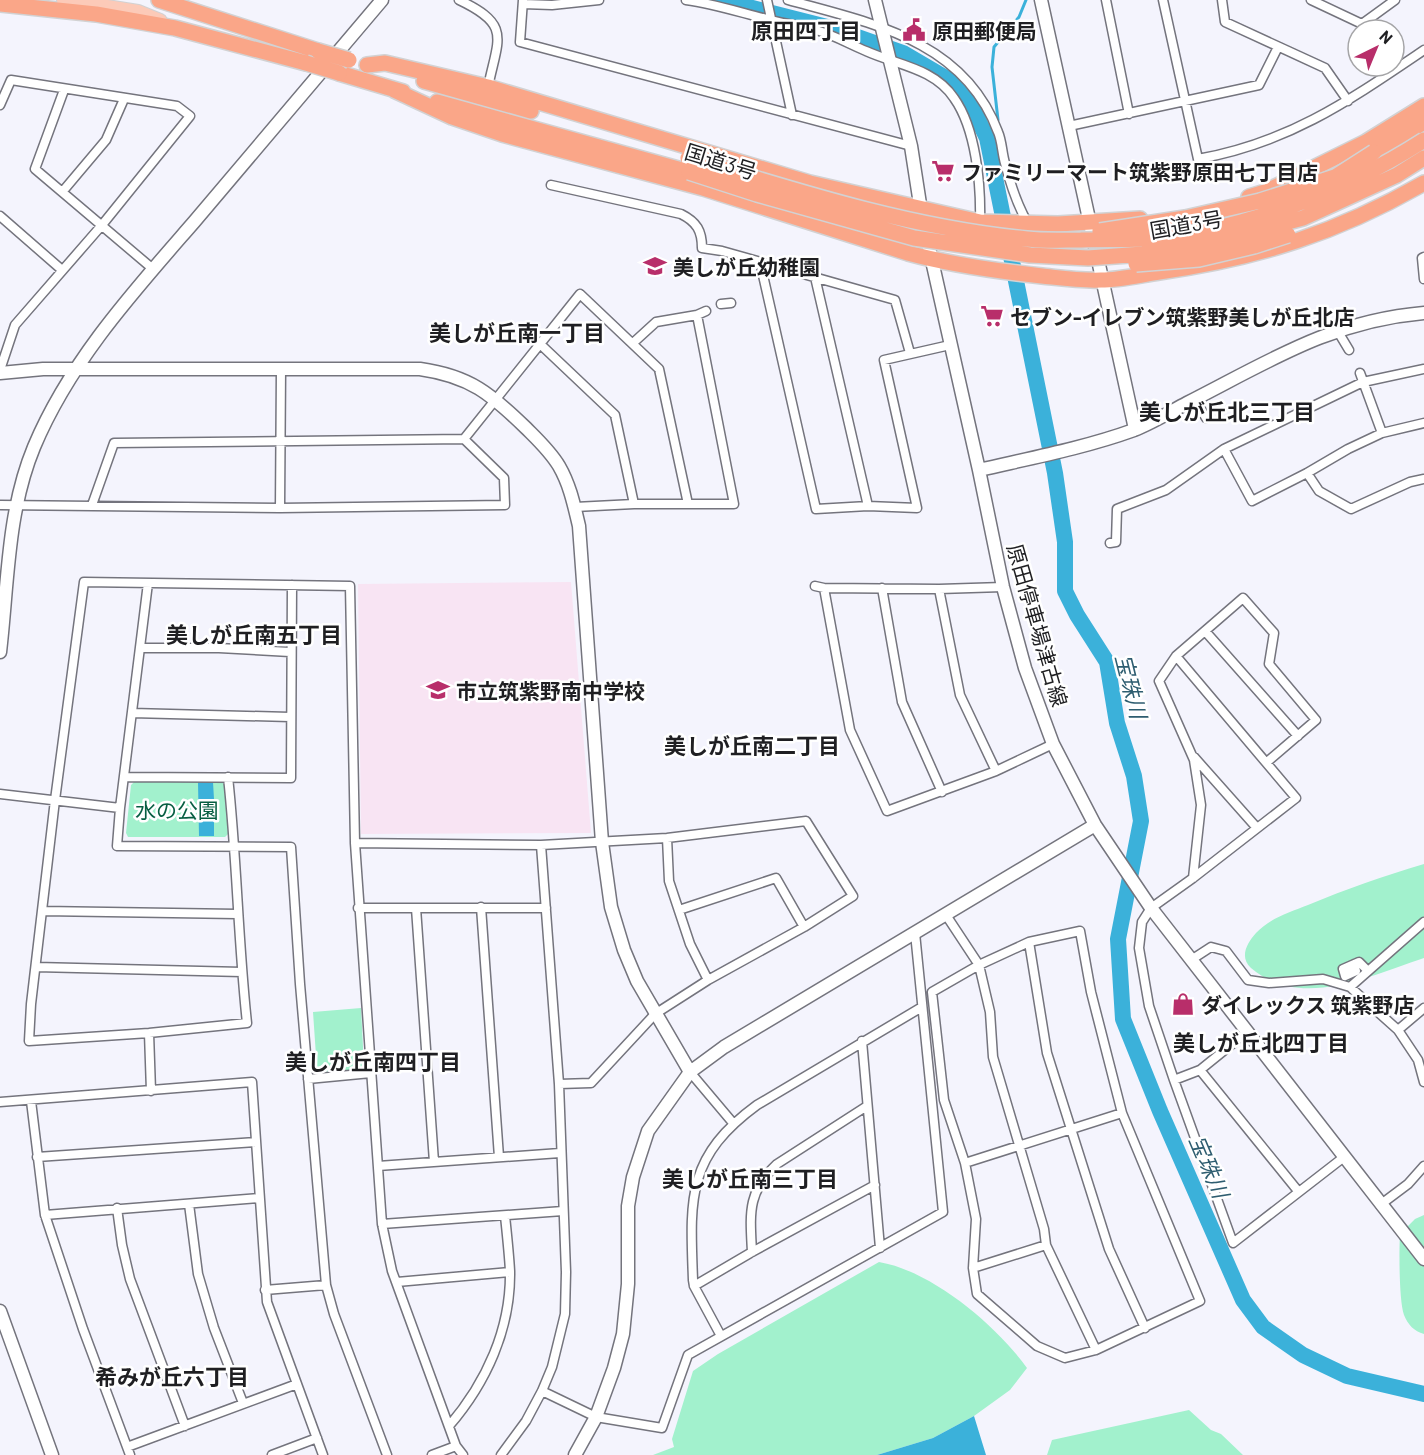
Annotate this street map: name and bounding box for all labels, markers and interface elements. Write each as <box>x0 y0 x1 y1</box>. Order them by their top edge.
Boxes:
district label: 原田四丁目 <box>751 17 861 43</box>
public building icon: 原田郵便局 <box>901 17 927 43</box>
place label: 原田郵便局 <box>932 18 1037 43</box>
north arrow <box>1346 18 1406 78</box>
text: N <box>1376 26 1397 47</box>
street label: 国道3号 <box>682 138 760 184</box>
supermarket icon: ファミリーマート筑紫野原田七丁目店 <box>930 158 956 184</box>
place label: ファミリーマート筑紫野原田七丁目店 <box>961 159 1318 184</box>
street label: 国道3号 <box>1147 205 1225 243</box>
school or university icon: 美しが丘幼稚園 <box>642 253 668 279</box>
place label: 美しが丘幼稚園 <box>673 254 820 279</box>
supermarket icon: セブン-イレブン筑紫野美しが丘北店 <box>979 303 1005 329</box>
place label: セブン-イレブン筑紫野美しが丘北店 <box>1010 304 1355 329</box>
district label: 美しが丘南一丁目 <box>429 319 605 345</box>
district label: 美しが丘北三丁目 <box>1139 398 1315 424</box>
street label: 原田停車場津古線 <box>1003 541 1073 709</box>
district label: 美しが丘南五丁目 <box>166 621 342 647</box>
water label: 宝珠川 <box>1111 651 1153 723</box>
school or university icon: 市立筑紫野南中学校 <box>425 677 451 703</box>
place label: 市立筑紫野南中学校 <box>456 678 645 703</box>
district label: 美しが丘南二丁目 <box>664 732 840 758</box>
park label: 水の公園 <box>135 797 219 822</box>
shop icon: ダイレックス 筑紫野店 <box>1170 991 1196 1017</box>
place label: ダイレックス 筑紫野店 <box>1201 992 1415 1017</box>
district label: 美しが丘北四丁目 <box>1173 1029 1349 1055</box>
district label: 美しが丘南四丁目 <box>285 1048 461 1074</box>
water label: 宝珠川 <box>1185 1131 1236 1203</box>
district label: 美しが丘南三丁目 <box>662 1165 838 1191</box>
district label: 希みが丘六丁目 <box>95 1363 249 1389</box>

